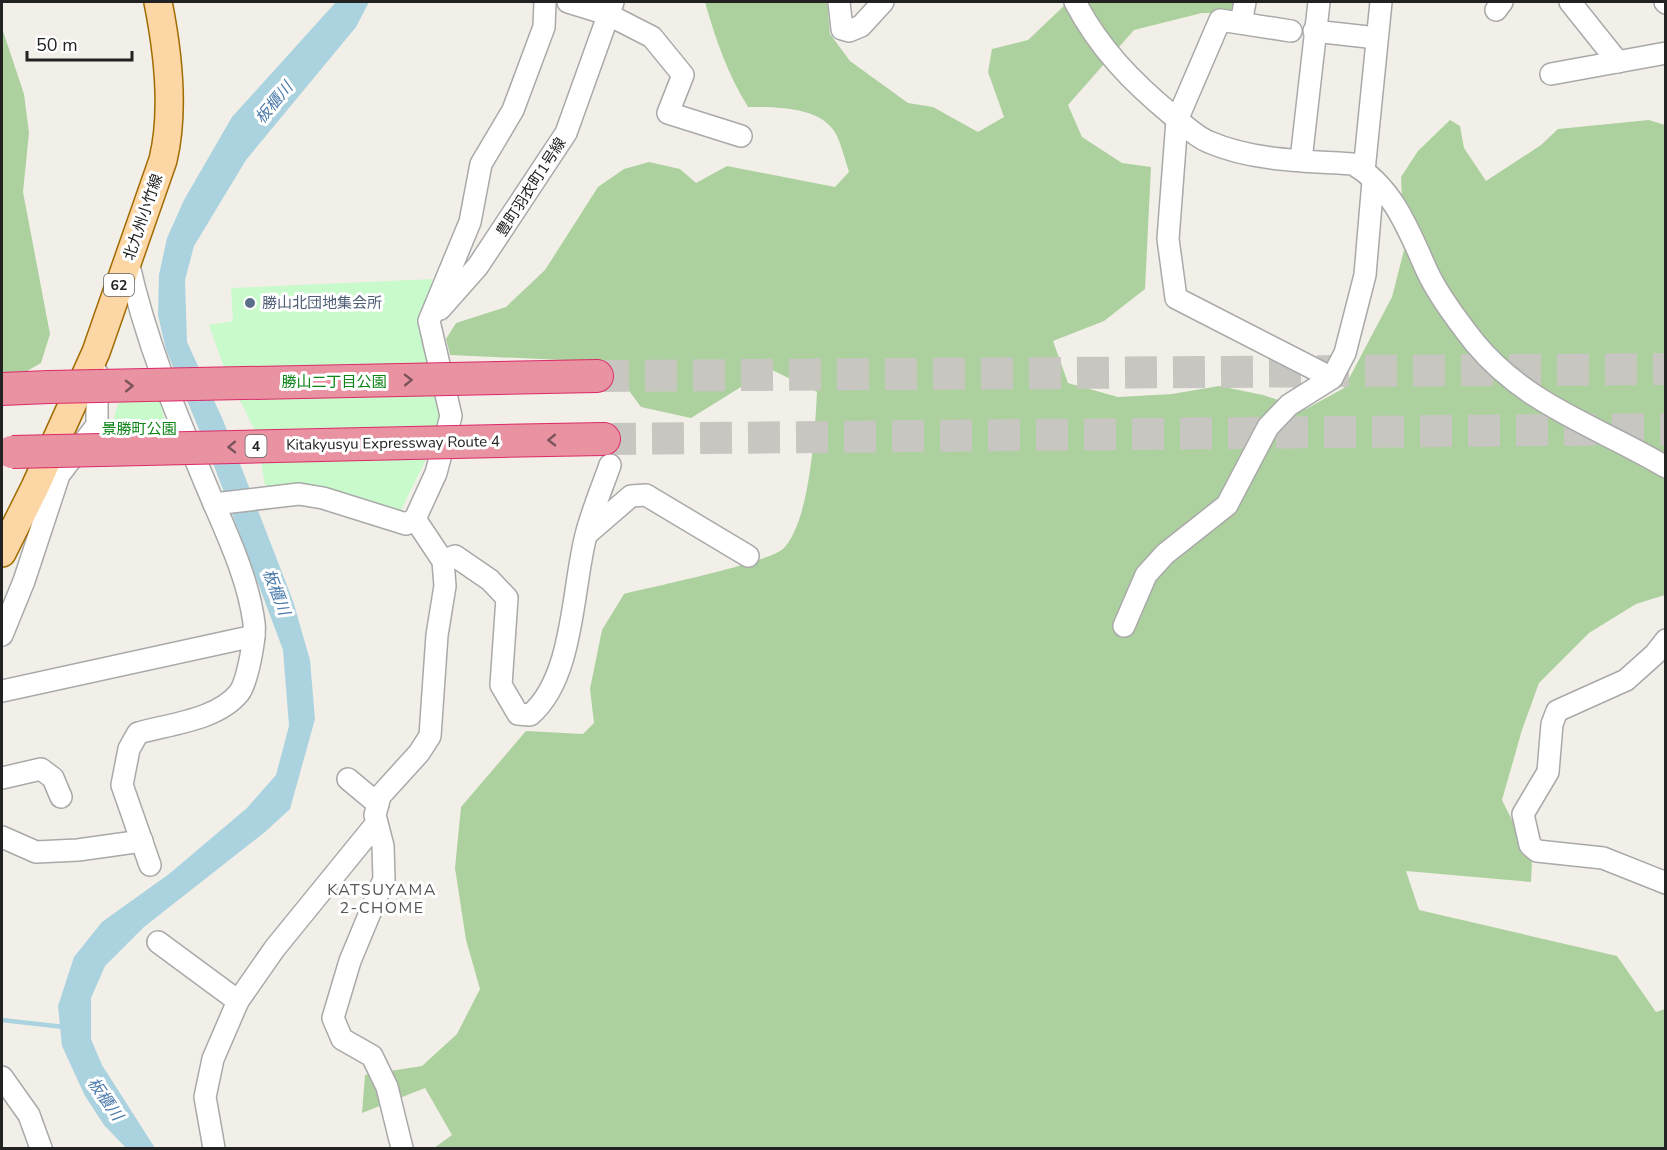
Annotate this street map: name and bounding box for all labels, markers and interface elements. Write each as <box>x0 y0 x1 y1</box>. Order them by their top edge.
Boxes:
scale bar <box>27 24 132 62</box>
text: 50 m <box>36 33 78 57</box>
water label: 板櫃川 <box>250 76 299 128</box>
street label: 豊町羽衣町1号線 <box>492 134 570 240</box>
street label: 北九州小竹線 <box>119 171 167 263</box>
road number: 62 <box>104 274 134 296</box>
place label: 勝山北団地集会所 <box>262 293 382 313</box>
marker: 勝山北団地集会所 <box>243 296 257 310</box>
park label: 勝山二丁目公園 <box>281 372 387 392</box>
one-way arrow <box>403 374 412 386</box>
one-way arrow <box>124 379 133 392</box>
park label: 景勝町公園 <box>101 419 177 439</box>
street label: Kitakyusyu Expressway Route 4 <box>286 431 500 455</box>
one-way arrow <box>548 433 557 446</box>
road number: 4 <box>246 435 266 457</box>
one-way arrow <box>227 440 236 453</box>
water label: 板櫃川 <box>257 566 296 620</box>
district label: KATSUYAMA 2-CHOME <box>327 879 437 919</box>
water label: 板櫃川 <box>82 1073 129 1127</box>

